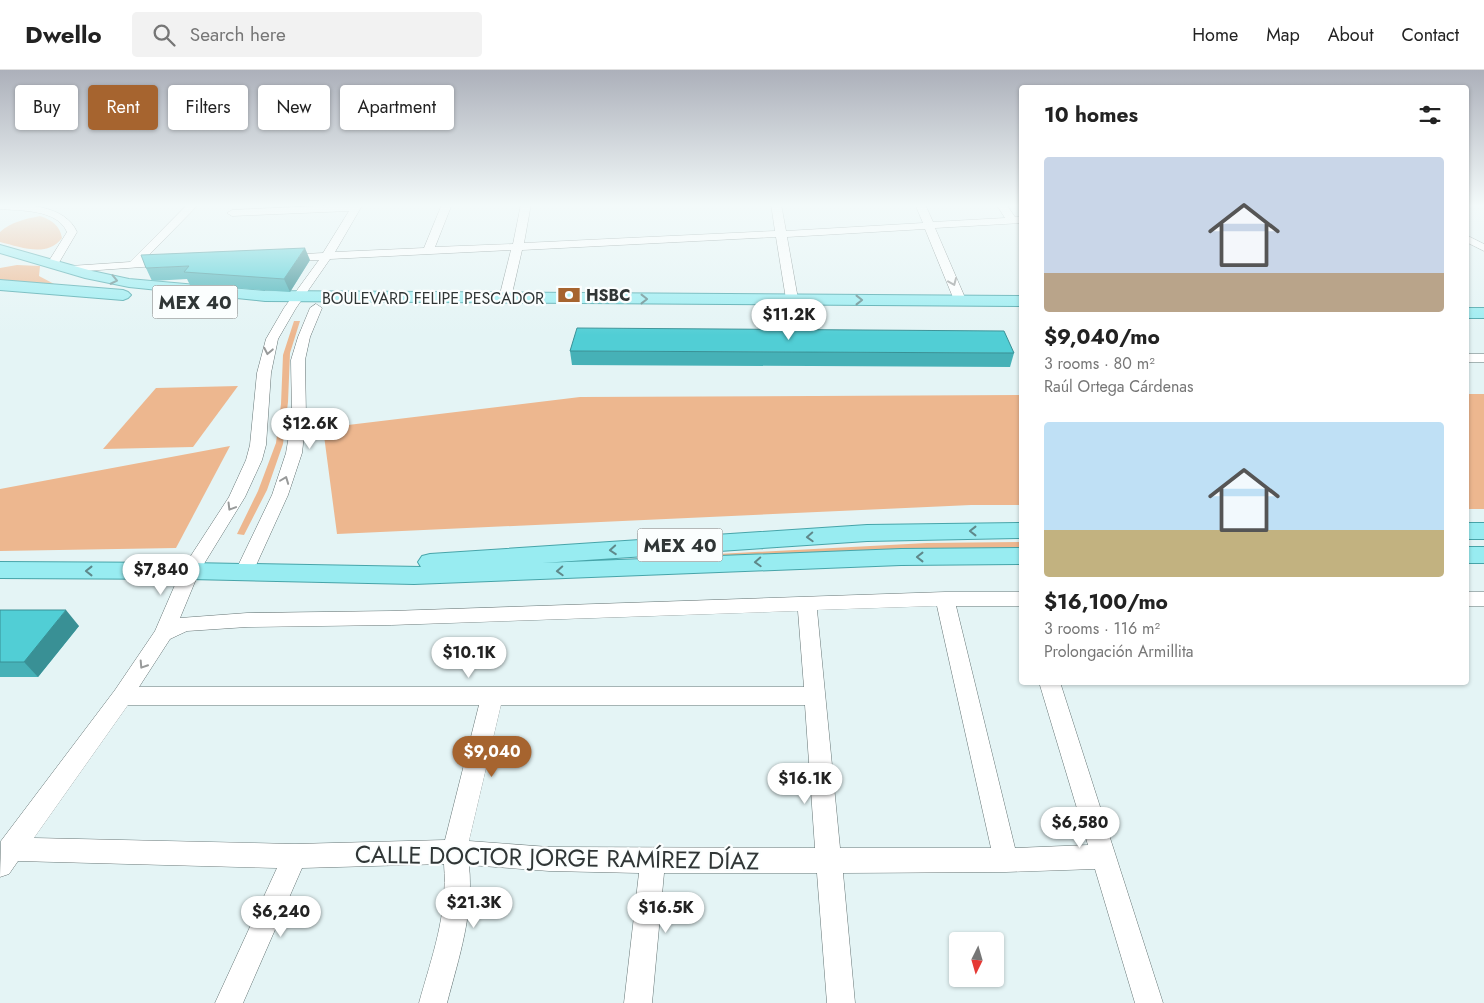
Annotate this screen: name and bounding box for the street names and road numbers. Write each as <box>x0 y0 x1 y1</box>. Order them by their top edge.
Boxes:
road number: MEX 40 <box>152 286 238 318</box>
street label: BOULEVARD FELIPE PESCADOR <box>322 287 544 310</box>
road number: MEX 40 <box>638 528 722 562</box>
street label: CALLE DOCTOR JORGE RAMÍREZ DÍAZ <box>355 836 759 879</box>

